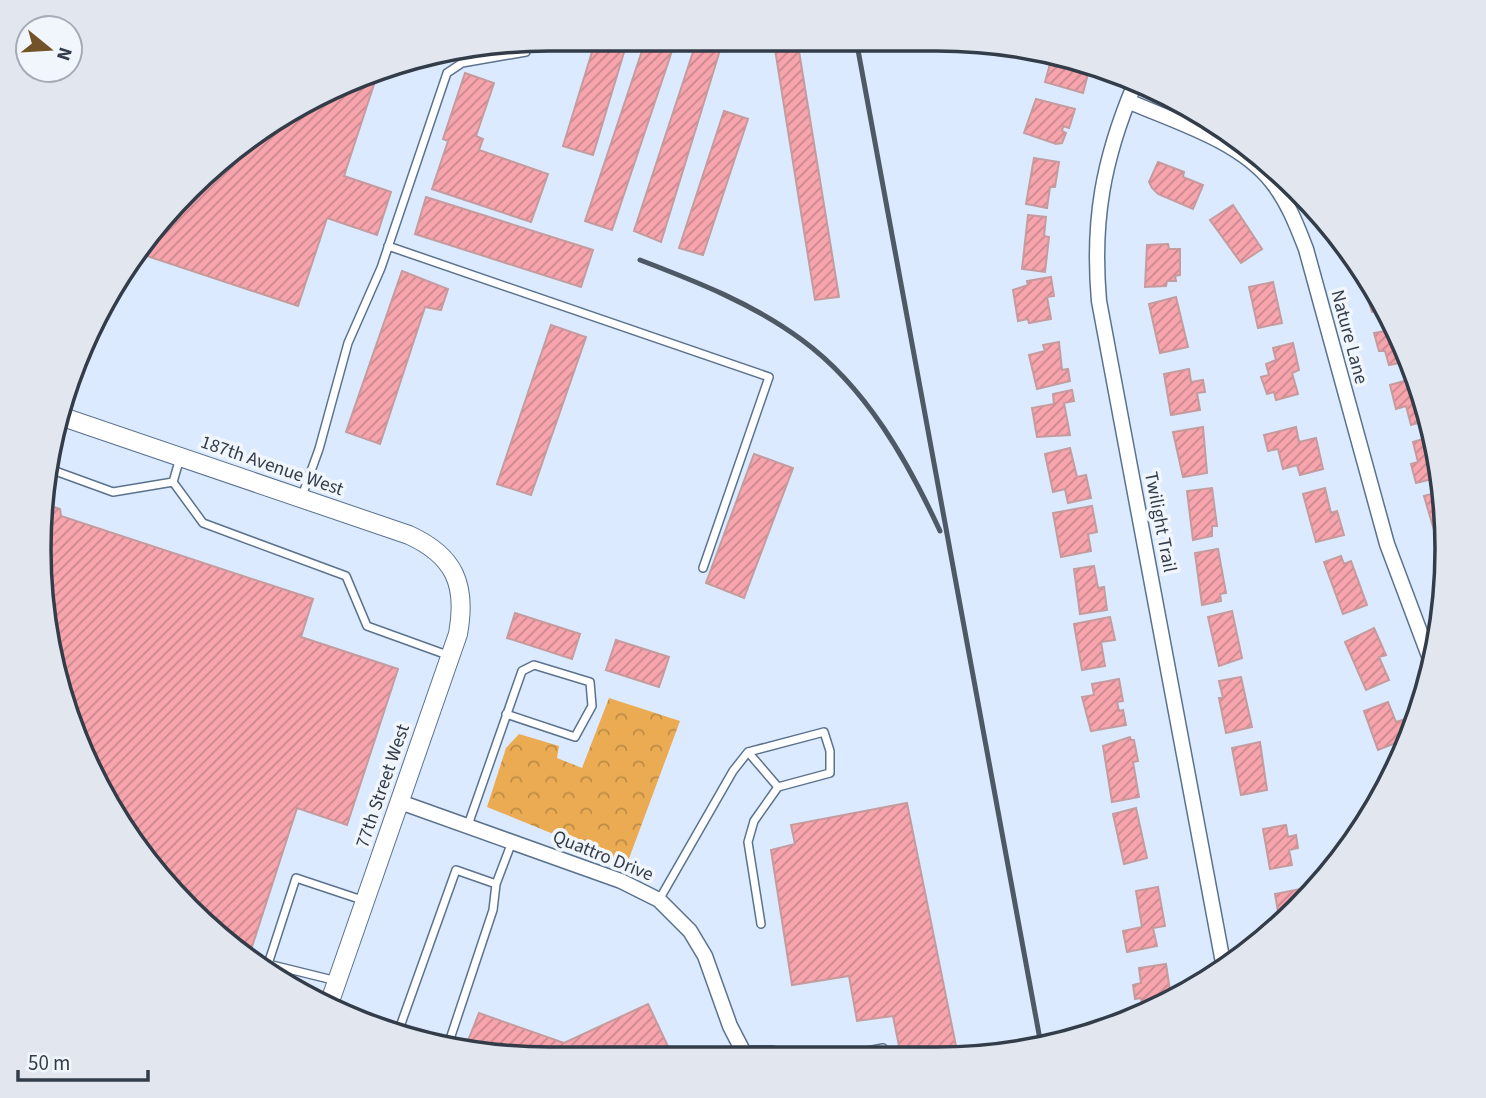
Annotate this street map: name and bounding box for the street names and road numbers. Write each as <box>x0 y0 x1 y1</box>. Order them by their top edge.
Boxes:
street label: Nature Lane <box>1323 287 1375 387</box>
street label: 187th Avenue West <box>197 429 348 503</box>
street label: Twilight Trail <box>1137 469 1183 575</box>
street label: 77th Street West <box>349 720 417 851</box>
street label: Quattro Drive <box>549 824 657 888</box>

